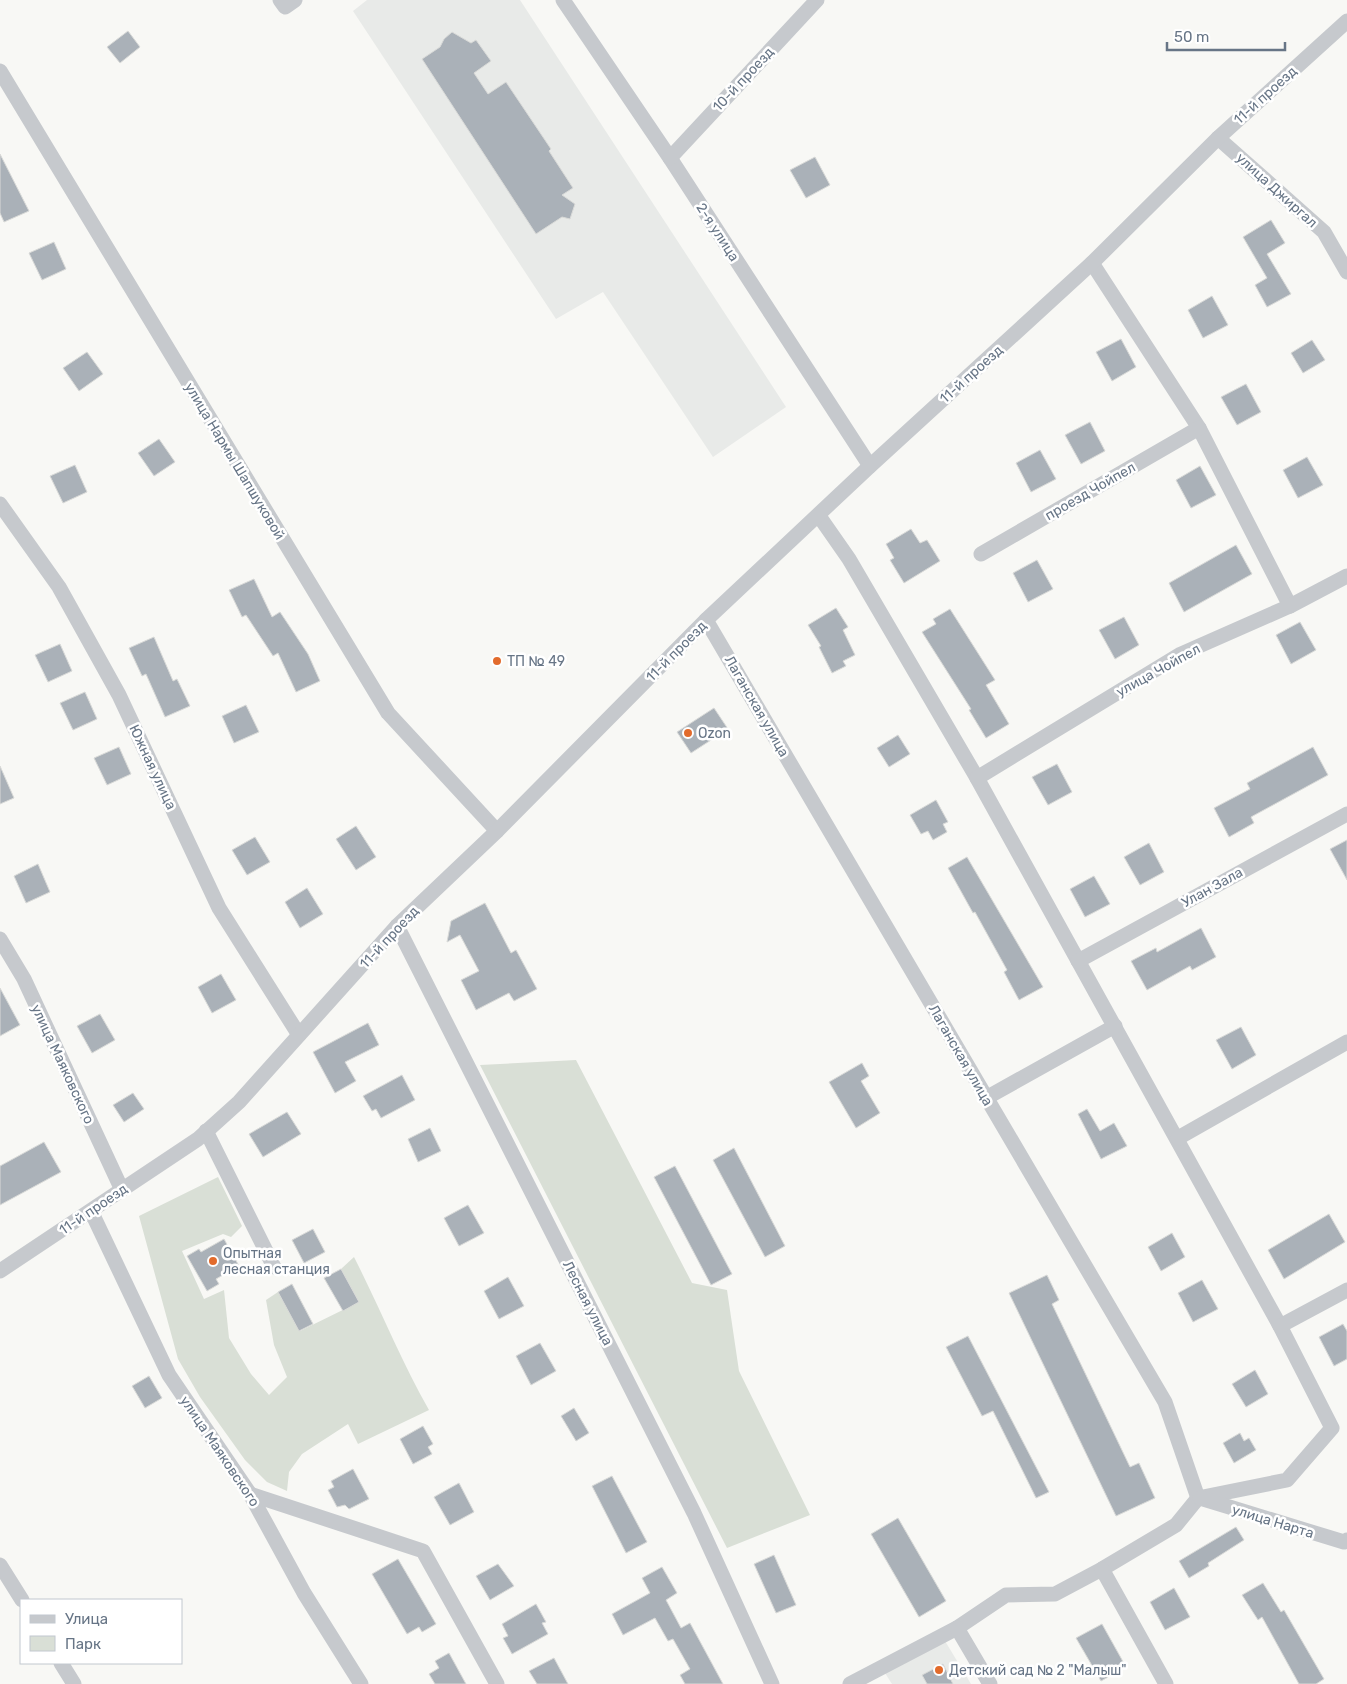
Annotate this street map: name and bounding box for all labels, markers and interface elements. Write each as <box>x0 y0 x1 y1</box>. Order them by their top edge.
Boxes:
scale bar <box>1167 20 1284 52</box>
text: 50 m <box>1174 28 1209 46</box>
street label: 10-й проезд <box>709 44 777 115</box>
street label: 11-й проезд <box>1230 63 1300 128</box>
street label: улица Джиргал <box>1233 149 1321 231</box>
street label: 2-я улица <box>692 200 743 265</box>
street label: 11-й проезд <box>936 342 1006 407</box>
street label: улица Нармы Шапшуковой <box>181 380 288 543</box>
street label: проезд Чойпел <box>1042 459 1138 524</box>
street label: 11-й проезд <box>642 617 710 685</box>
street label: улица Чойпел <box>1113 640 1203 701</box>
place label: ТП № 49 <box>507 653 565 670</box>
street label: Лаганская улица <box>721 653 792 760</box>
marker: ТП № 49 <box>491 655 503 667</box>
street label: Южная улица <box>125 722 180 813</box>
place label: Ozon <box>698 725 731 742</box>
marker: Ozon <box>682 727 694 739</box>
street label: Улан Зала <box>1179 864 1246 911</box>
street label: 11-й проезд <box>356 903 422 972</box>
street label: улица Маяковского <box>27 1002 98 1127</box>
street label: Лаганская улица <box>925 1002 996 1109</box>
street label: 11-й проезд <box>56 1180 131 1238</box>
place label: Опытная лесная станция <box>223 1245 330 1278</box>
marker: Опытная лесная станция <box>207 1255 219 1267</box>
street label: Лесная улица <box>559 1258 616 1349</box>
street label: улица Маяковского <box>176 1393 263 1510</box>
street label: улица Нарта <box>1230 1501 1316 1542</box>
legend <box>20 1599 182 1664</box>
text: Улица <box>65 1610 108 1628</box>
text: Парк <box>65 1635 101 1653</box>
place label: Детский сад № 2 "Малыш" <box>949 1662 1126 1679</box>
marker: Детский сад № 2 "Малыш" <box>933 1664 945 1676</box>

